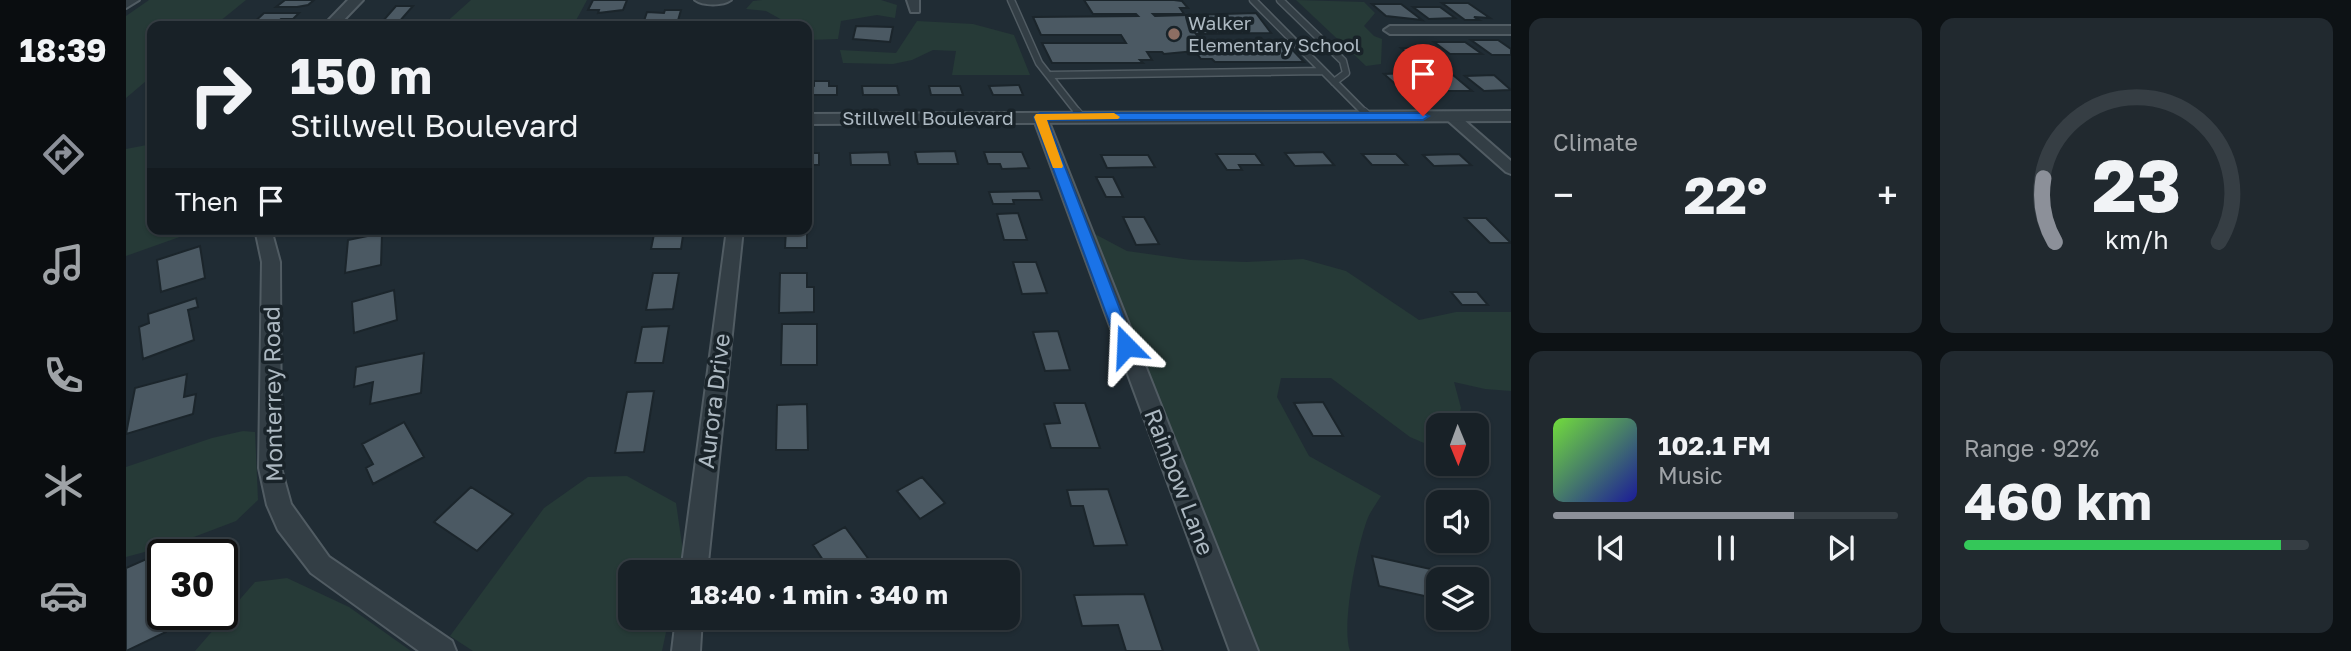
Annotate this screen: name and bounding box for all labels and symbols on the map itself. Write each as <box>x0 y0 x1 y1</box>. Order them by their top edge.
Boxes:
place label: Walker Elementary School <box>1188 11 1361 56</box>
marker: Walker Elementary School <box>1166 26 1182 42</box>
pin <box>1393 44 1453 116</box>
street label: Stillwell Boulevard <box>842 106 1014 129</box>
street label: Monterrey Road <box>256 306 288 482</box>
position arrow <box>1089 309 1163 383</box>
street label: Aurora Drive <box>691 332 735 470</box>
street label: Rainbow Lane <box>1139 404 1221 559</box>
north arrow <box>1426 413 1489 476</box>
speed limit sign: 30 <box>147 539 238 630</box>

